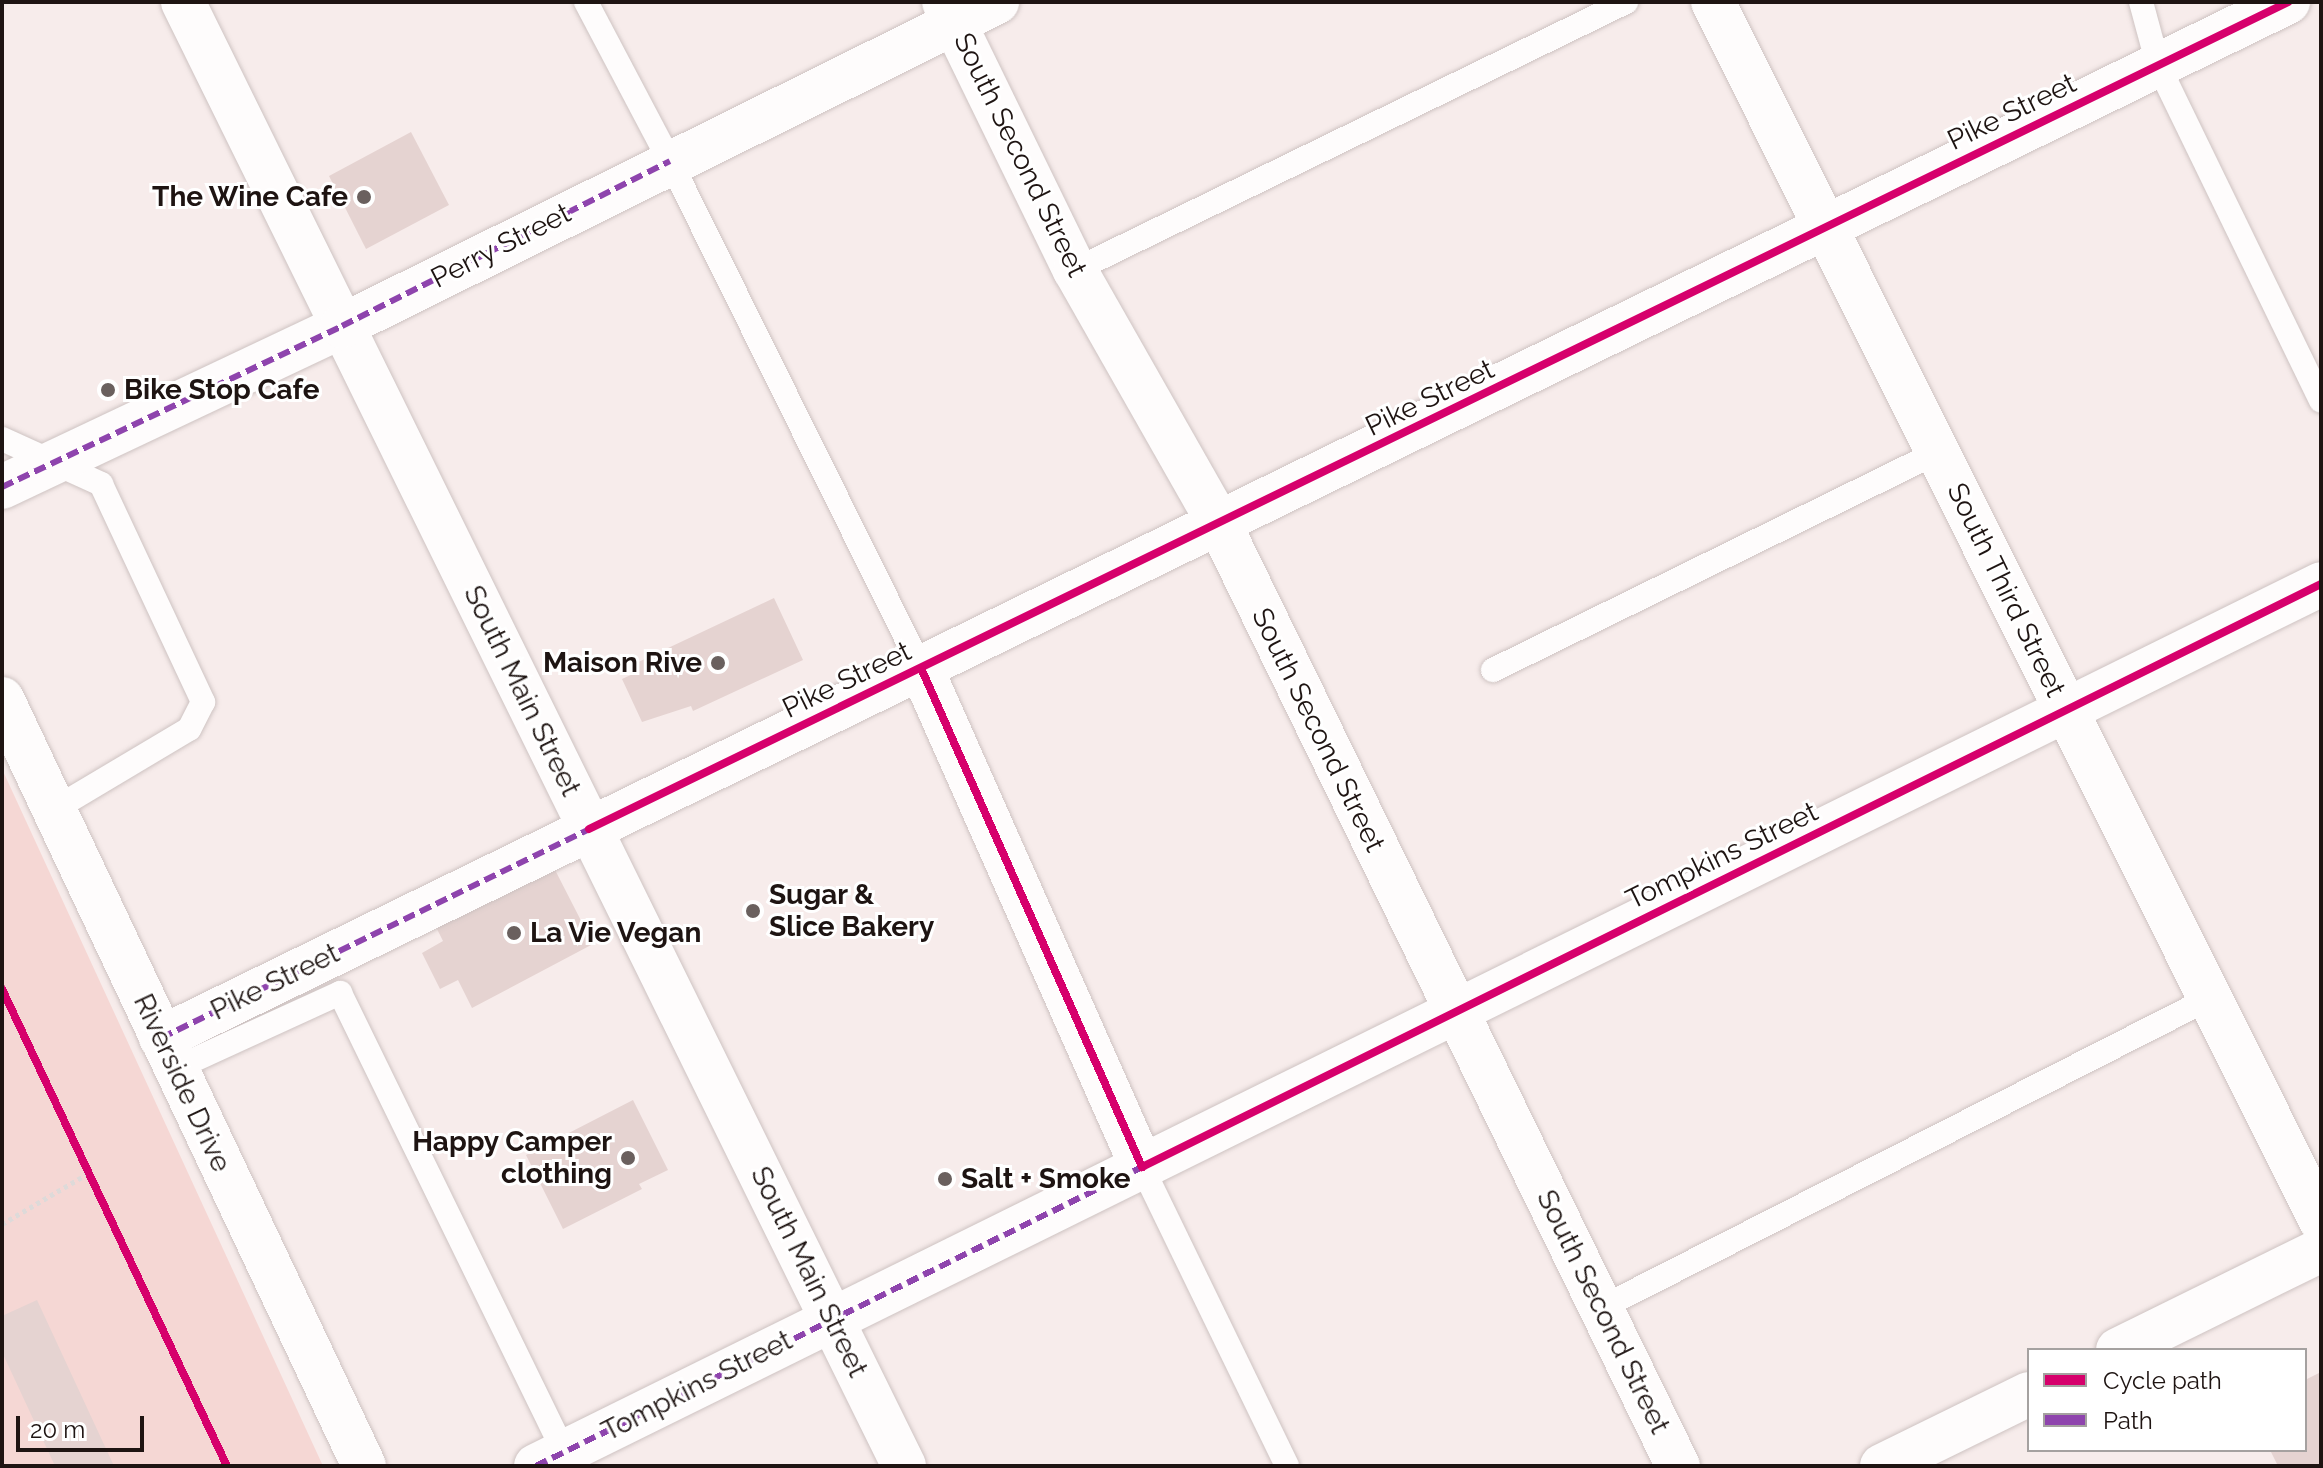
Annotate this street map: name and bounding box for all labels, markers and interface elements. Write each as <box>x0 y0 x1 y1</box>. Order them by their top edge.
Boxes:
street label: South Second Street <box>946 28 1094 282</box>
street label: Pike Street <box>1942 66 2082 158</box>
place label: The Wine Cafe <box>151 180 348 214</box>
marker: The Wine Cafe <box>355 188 373 206</box>
street label: Perry Street <box>425 196 577 296</box>
street label: Pike Street <box>1360 352 1500 444</box>
place label: Bike Stop Cafe <box>124 373 320 407</box>
marker: Bike Stop Cafe <box>99 381 117 399</box>
street label: South Third Street <box>1940 477 2072 703</box>
street label: South Main Street <box>456 580 588 802</box>
street label: South Second Street <box>1244 603 1392 857</box>
street label: Pike Street <box>777 634 917 726</box>
place label: Maison Rive <box>543 646 702 680</box>
marker: Maison Rive <box>709 654 727 672</box>
street label: Tompkins Street <box>1621 795 1823 917</box>
place label: Sugar & Slice Bakery <box>769 878 934 944</box>
marker: Sugar & Slice Bakery <box>744 902 762 920</box>
place label: La Vie Vegan <box>530 916 703 950</box>
marker: La Vie Vegan <box>505 924 523 942</box>
street label: Pike Street <box>205 936 345 1028</box>
street label: Riverside Drive <box>126 989 238 1177</box>
place label: Happy Camper clothing <box>411 1125 612 1191</box>
marker: Happy Camper clothing <box>619 1149 637 1167</box>
street label: South Main Street <box>743 1161 875 1383</box>
place label: Salt + Smoke <box>961 1162 1131 1196</box>
marker: Salt + Smoke <box>936 1170 954 1188</box>
street label: South Second Street <box>1529 1185 1677 1439</box>
street label: Tompkins Street <box>596 1324 798 1448</box>
legend <box>2027 1348 2307 1452</box>
text: Cycle path <box>2103 1366 2222 1395</box>
scale bar <box>20 1400 148 1450</box>
text: Path <box>2103 1406 2153 1435</box>
text: 20 m <box>30 1415 85 1444</box>

